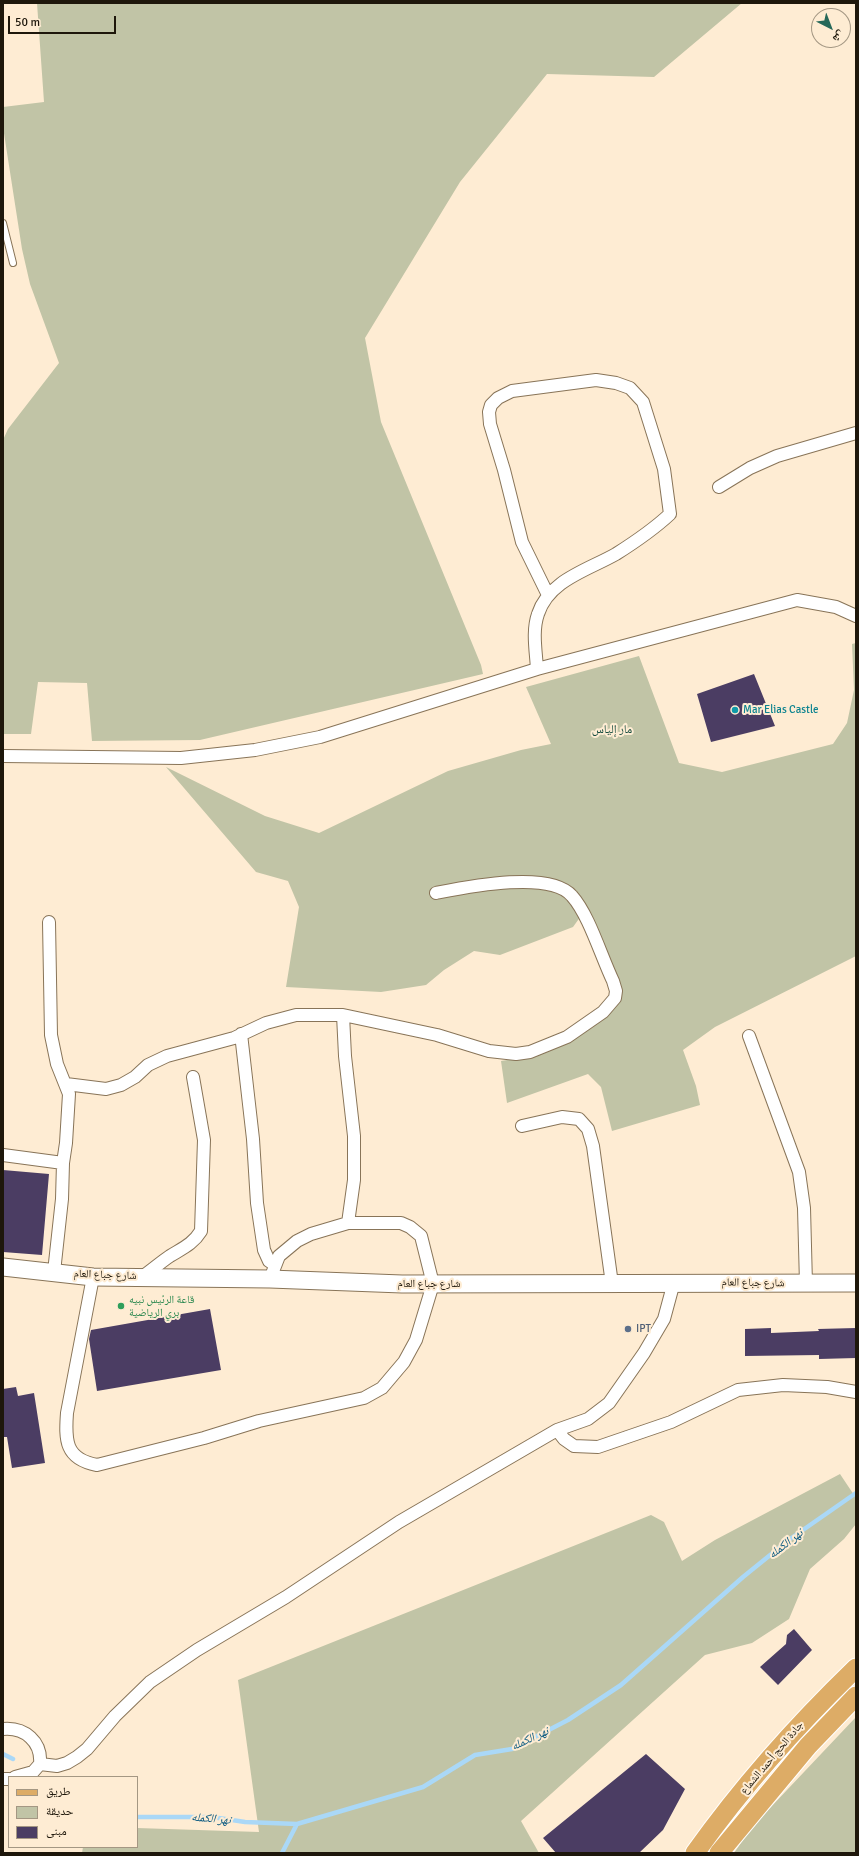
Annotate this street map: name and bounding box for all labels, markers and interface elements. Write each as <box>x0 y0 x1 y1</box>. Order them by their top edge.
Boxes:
scale bar <box>10 8 118 34</box>
north arrow <box>811 8 851 48</box>
text: 50 m <box>15 15 40 30</box>
text: ش <box>830 28 847 45</box>
place label: Mar Elias Castle <box>743 703 819 717</box>
marker: Mar Elias Castle <box>730 705 740 715</box>
district label: مار إلياس <box>592 723 632 737</box>
street label: شارع جباع العام <box>73 1267 137 1283</box>
street label: شارع جباع العام <box>721 1276 785 1290</box>
street label: شارع جباع العام <box>397 1277 461 1291</box>
place label: قاعة الرئيس نبيه بري الرياضية <box>129 1293 195 1319</box>
marker: قاعة الرئيس نبيه بري الرياضية <box>116 1301 126 1311</box>
place label: IPT <box>636 1322 651 1336</box>
marker: IPT <box>623 1324 633 1334</box>
water label: نهر الكمله <box>766 1526 806 1562</box>
street label: جادة الحج أحمد الشماع <box>738 1719 806 1797</box>
water label: نهر الكمله <box>509 1724 551 1754</box>
legend <box>8 1776 138 1848</box>
text: طريق <box>46 1784 71 1799</box>
text: حديقة <box>46 1804 74 1819</box>
water label: نهر الكمله <box>191 1810 231 1828</box>
text: مبنى <box>46 1824 67 1839</box>

